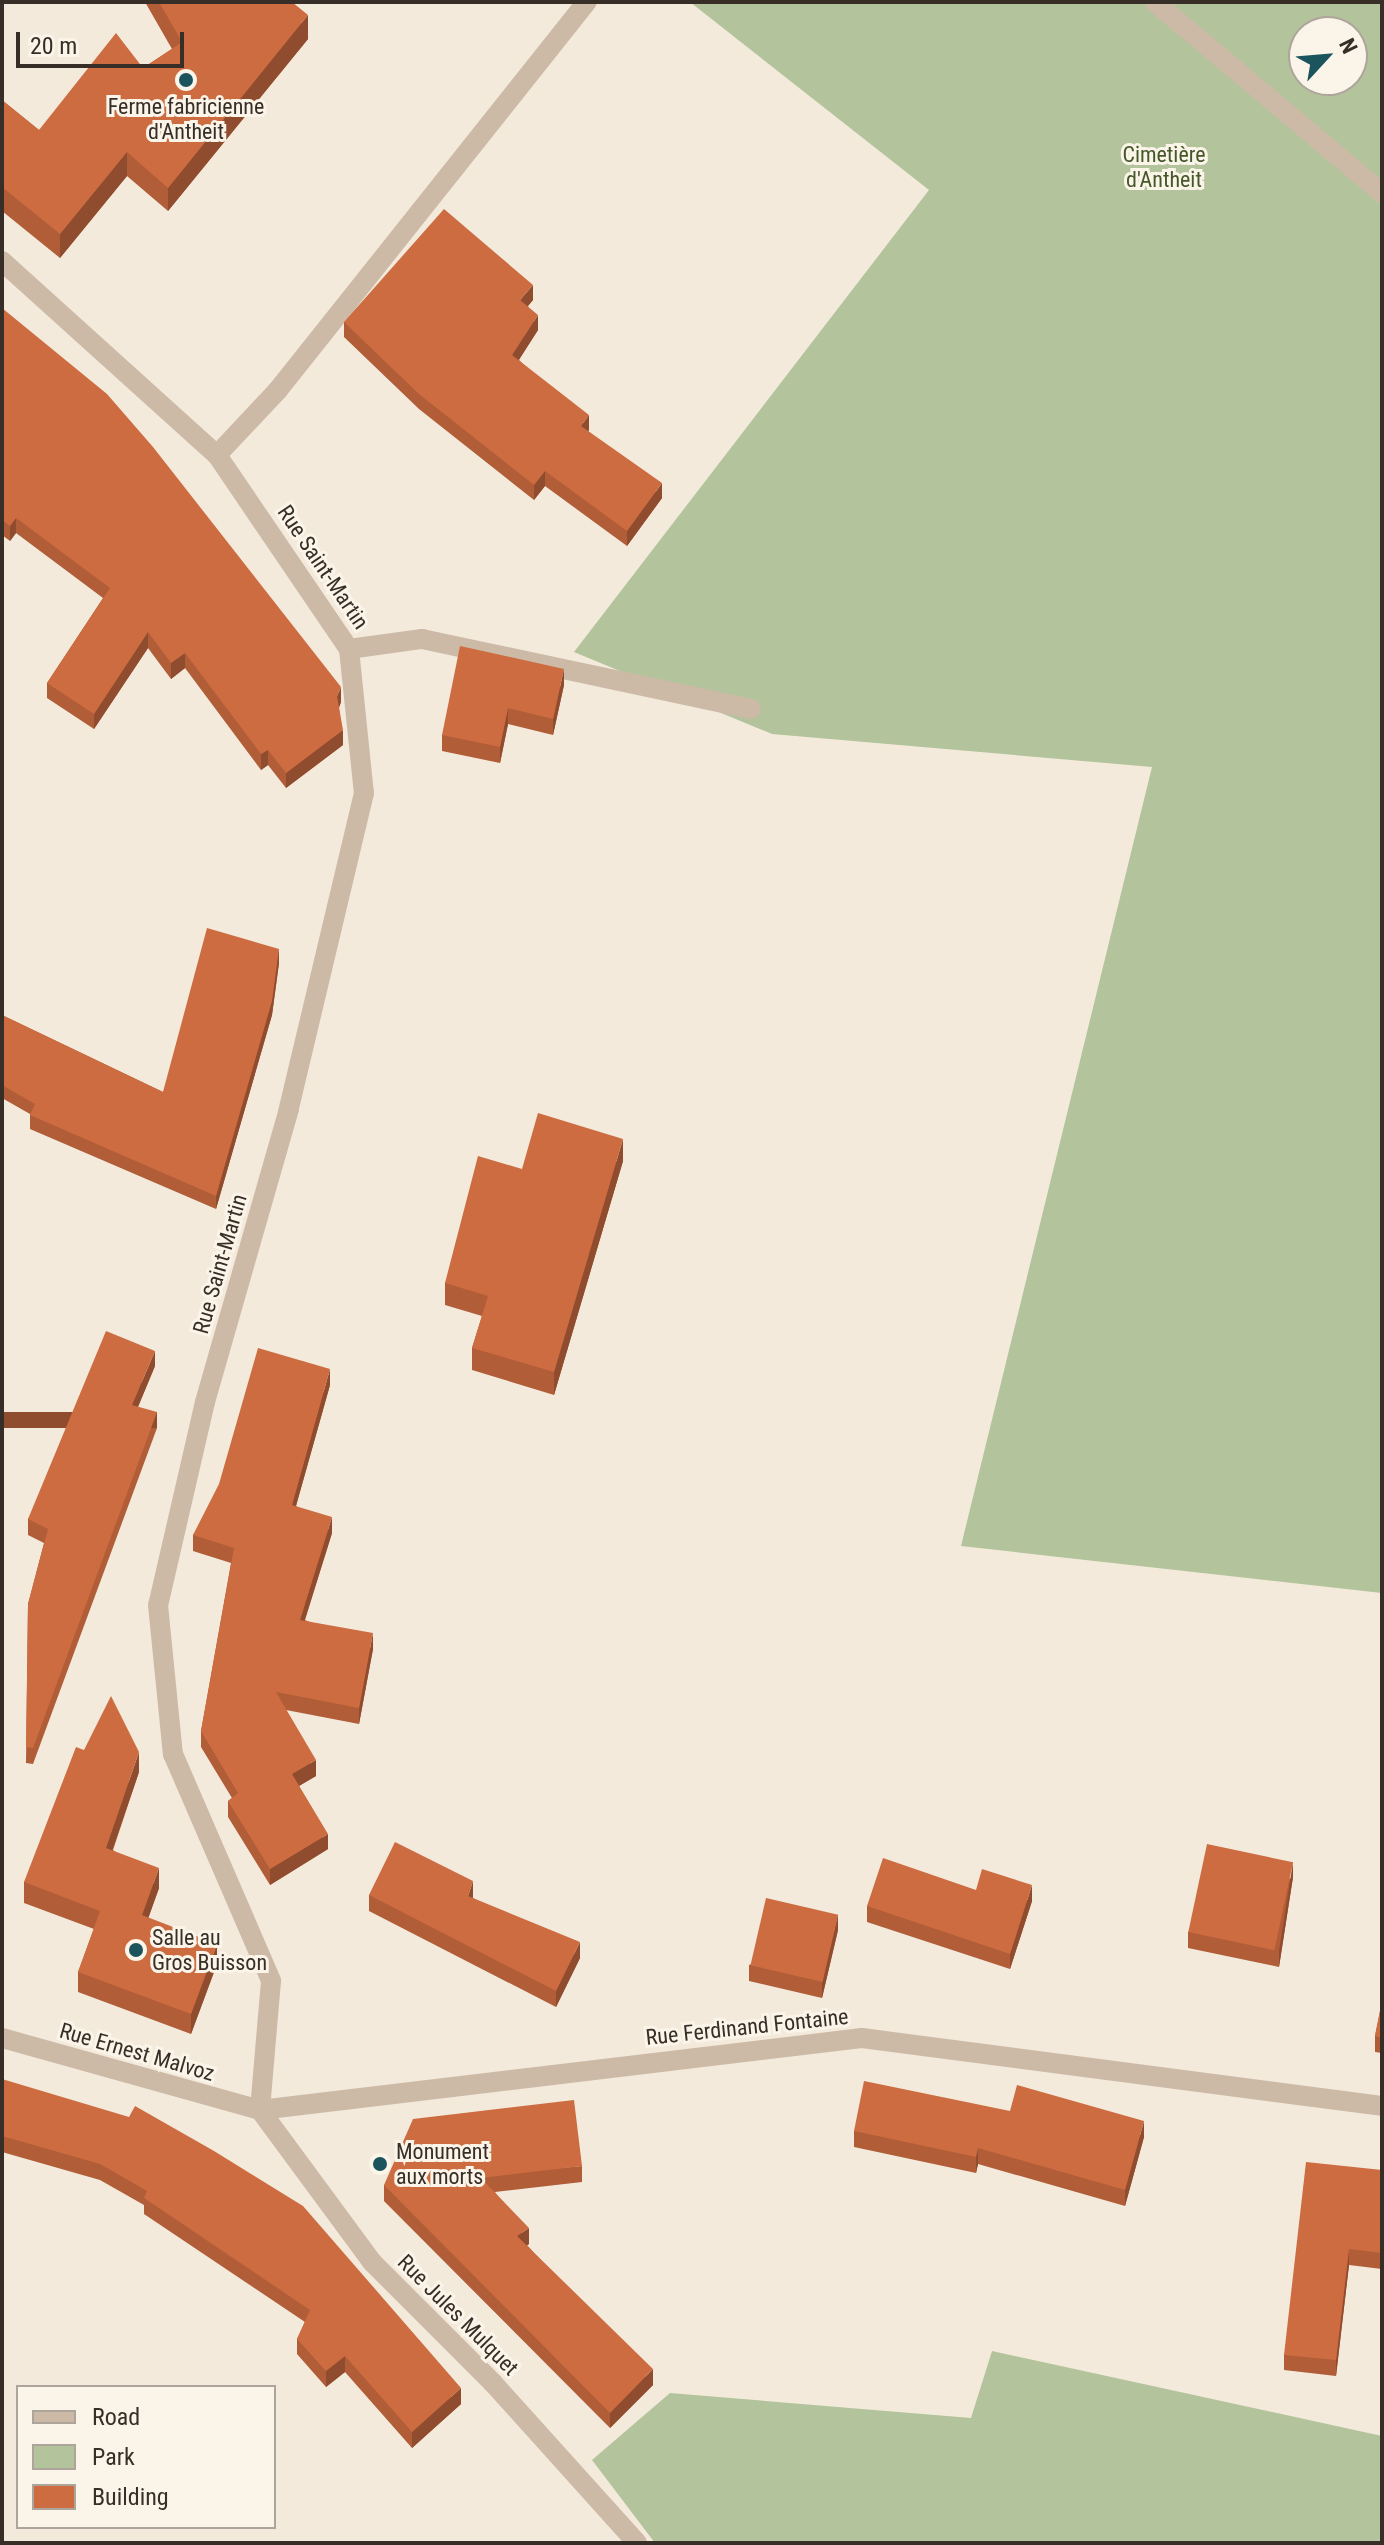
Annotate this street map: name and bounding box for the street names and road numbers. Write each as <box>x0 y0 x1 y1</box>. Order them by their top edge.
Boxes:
street label: Rue Saint-Martin <box>272 500 374 634</box>
street label: Rue Saint-Martin <box>187 1191 253 1337</box>
street label: Rue Ferdinand Fontaine <box>644 2003 850 2051</box>
street label: Rue Ernest Malvoz <box>57 2017 217 2087</box>
street label: Rue Jules Mulquet <box>392 2249 524 2381</box>

